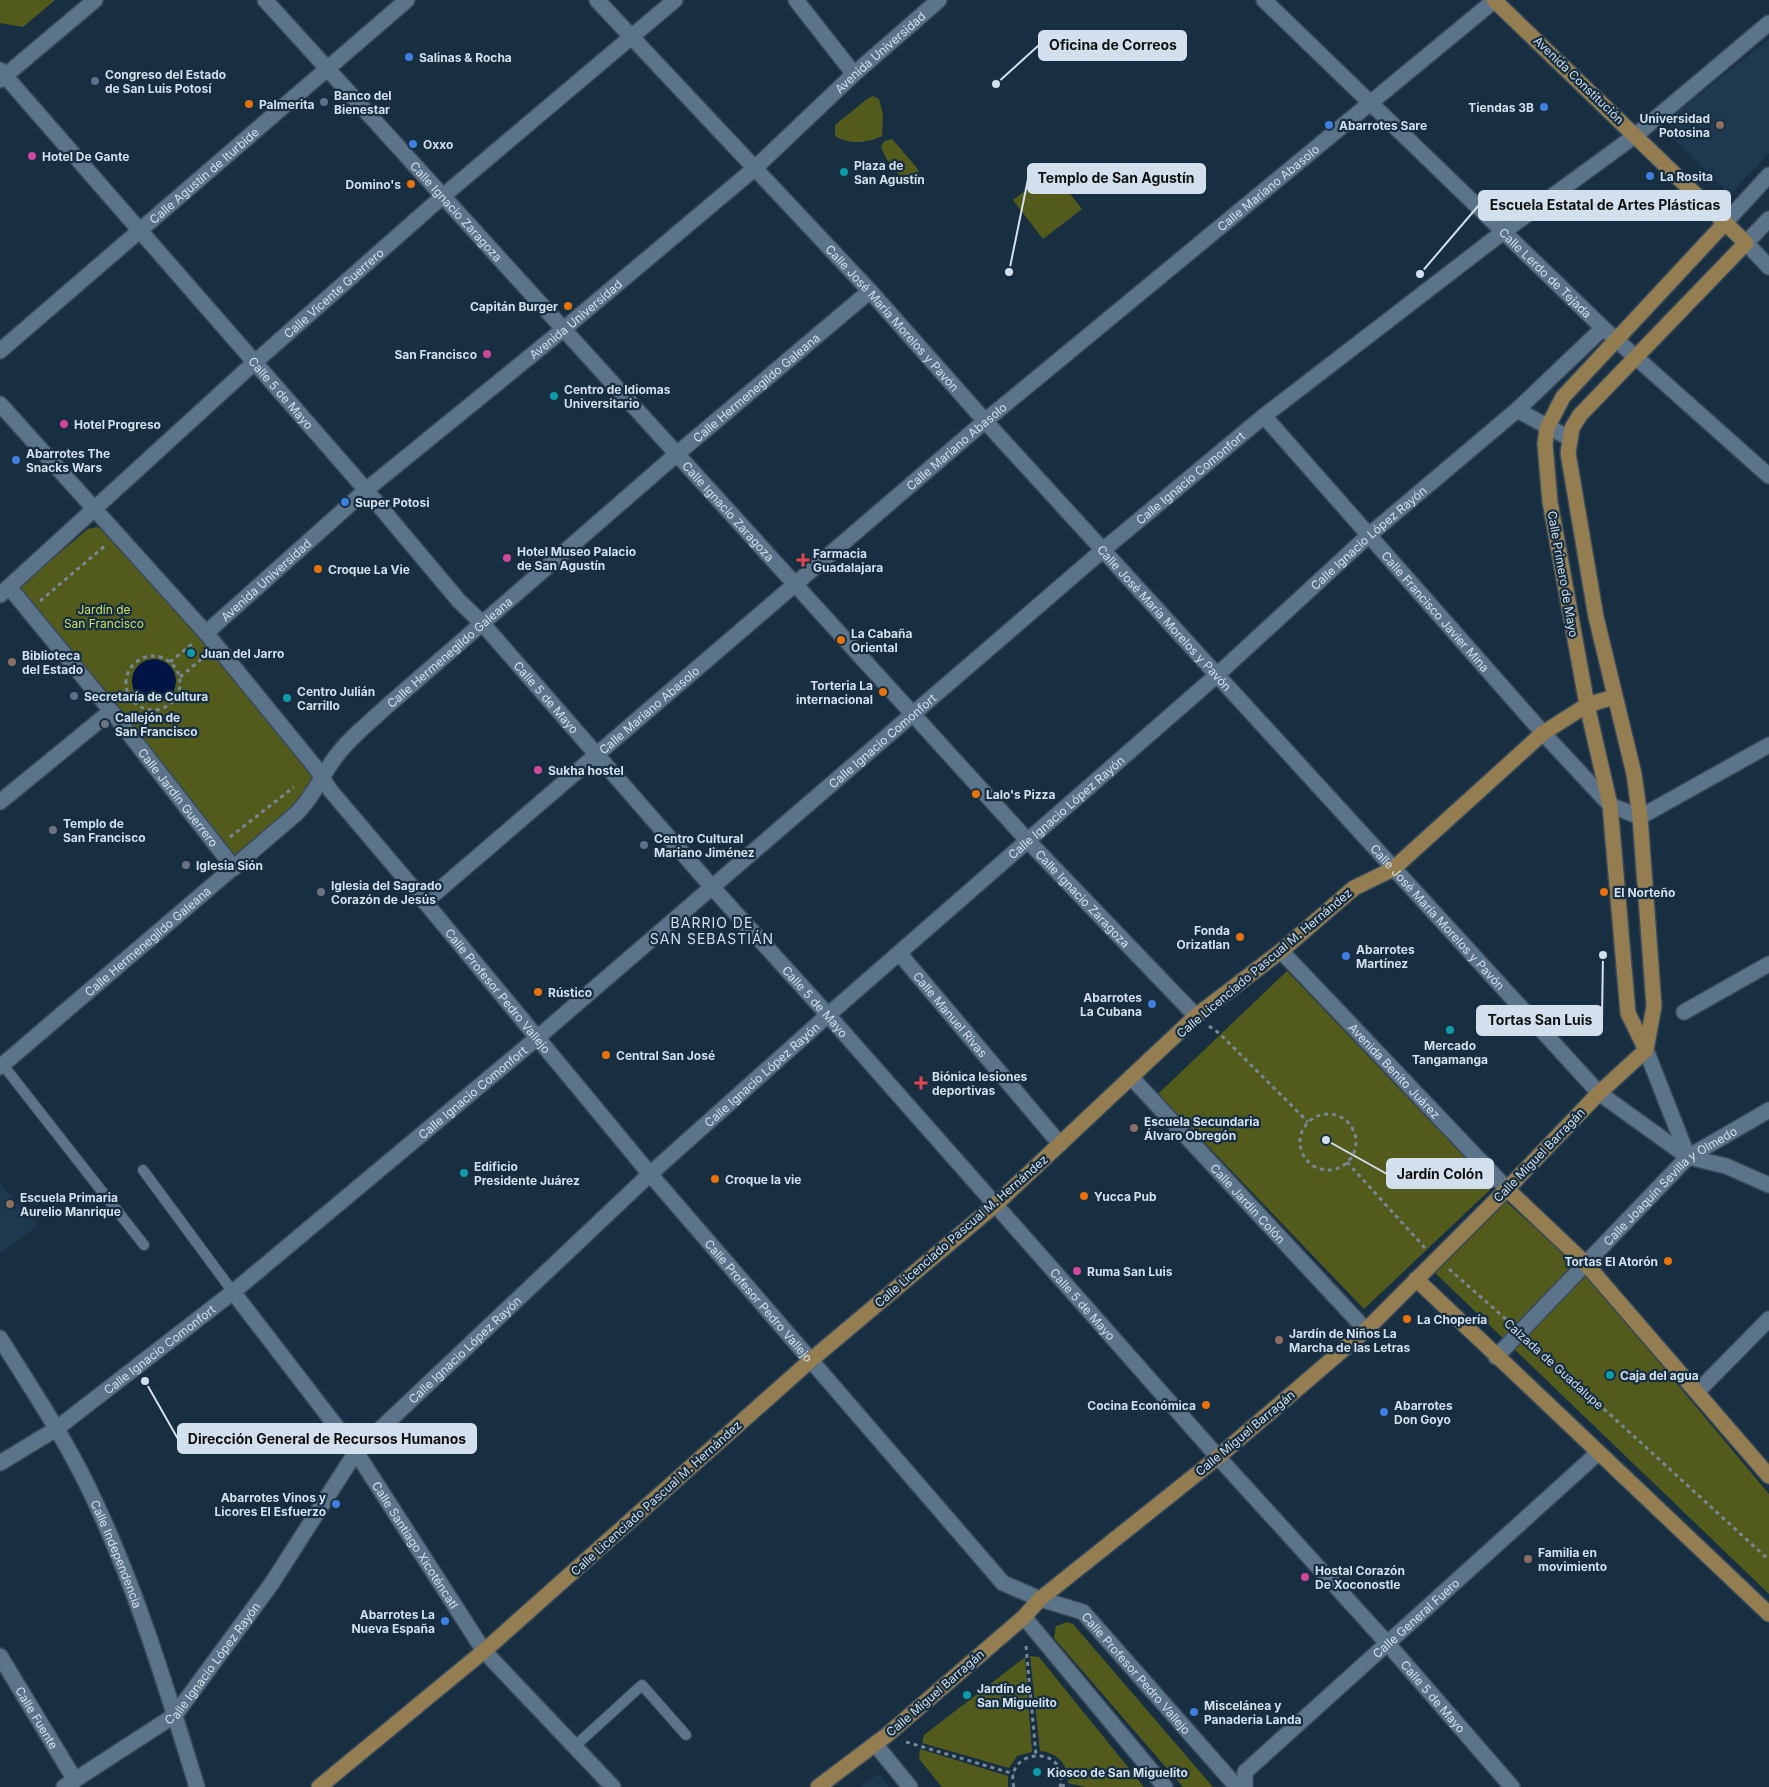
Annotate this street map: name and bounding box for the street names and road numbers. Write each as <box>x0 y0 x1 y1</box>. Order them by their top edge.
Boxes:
street label: Avenida Universidad <box>831 8 928 96</box>
street label: Avenida Constitución <box>1531 33 1627 127</box>
street label: Calle Agustín de Iturbide <box>146 124 261 227</box>
street label: Calle Mariano Abasolo <box>1214 141 1322 234</box>
street label: Calle Ignacio Zaragoza <box>407 158 506 264</box>
street label: Calle Lerdo de Tejada <box>1496 224 1595 321</box>
street label: Calle José María Morelos y Pavón <box>823 241 962 394</box>
street label: Calle Vicente Guerrero <box>280 245 387 341</box>
street label: Avenida Universidad <box>526 276 625 362</box>
street label: Calle Hermenegildo Galeana <box>689 330 822 445</box>
street label: Calle 5 de Mayo <box>246 353 317 432</box>
street label: Calle Mariano Abasolo <box>903 399 1009 493</box>
street label: Calle Ignacio Comonfort <box>1132 428 1248 527</box>
street label: Calle Ignacio Zaragoza <box>679 458 778 564</box>
street label: Calle Ignacio López Rayón <box>1307 482 1429 593</box>
street label: Calle Primero de Mayo <box>1544 510 1582 638</box>
street label: Avenida Universidad <box>217 535 314 624</box>
street label: Calle José María Morelos y Pavón <box>1094 542 1235 694</box>
street label: Calle Francisco Javier Mina <box>1379 548 1493 675</box>
street label: Calle Hermenegildo Galeana <box>384 593 515 711</box>
street label: Calle 5 de Mayo <box>511 658 582 736</box>
street label: Calle Mariano Abasolo <box>596 663 702 757</box>
street label: Calle Ignacio Comonfort <box>825 690 939 791</box>
street label: Calle Jardín Guerrero <box>135 745 222 849</box>
street label: Calle Ignacio López Rayón <box>1005 752 1127 862</box>
street label: Calle José María Morelos y Pavón <box>1368 841 1508 993</box>
street label: Calle Ignacio Zaragoza <box>1033 846 1133 950</box>
street label: Calle Hermenegildo Galeana <box>81 883 214 999</box>
street label: Calle Licenciado Pascual M. Hernández <box>1173 885 1355 1041</box>
street label: Calle Profesor Pedro Vallejo <box>442 925 554 1056</box>
street label: Calle 5 de Mayo <box>779 962 851 1040</box>
street label: Calle Manuel Rivas <box>910 968 991 1060</box>
street label: Calle Ignacio López Rayón <box>701 1019 822 1130</box>
street label: Avenida Benito Juárez <box>1346 1020 1444 1122</box>
street label: Calle Ignacio Comonfort <box>415 1042 530 1142</box>
street label: Calle Miguel Barragán <box>1490 1105 1588 1205</box>
street label: Calle Joaquín Sevilla y Olmedo <box>1600 1123 1739 1249</box>
street label: Calle Licenciado Pascual M. Hernández <box>871 1152 1051 1310</box>
street label: Calle Jardín Colón <box>1207 1160 1289 1246</box>
street label: Calle Profesor Pedro Vallejo <box>702 1236 816 1365</box>
street label: Calle 5 de Mayo <box>1047 1265 1119 1343</box>
street label: Calle Ignacio López Rayón <box>405 1293 524 1406</box>
street label: Calle Ignacio Comonfort <box>100 1301 218 1397</box>
street label: Calzada de Guadalupe <box>1501 1316 1607 1412</box>
street label: Calle Miguel Barragán <box>1192 1387 1298 1479</box>
street label: Calle Licenciado Pascual M. Hernández <box>568 1417 744 1579</box>
street label: Calle Santiago Xicoténcatl <box>369 1478 462 1611</box>
street label: Calle Independencia <box>88 1497 146 1610</box>
street label: Calle General Fuero <box>1369 1575 1462 1661</box>
street label: Calle Ignacio López Rayón <box>162 1599 263 1727</box>
street label: Calle Profesor Pedro Vallejo <box>1079 1609 1194 1737</box>
street label: Calle Miguel Barragán <box>883 1646 987 1740</box>
street label: Calle 5 de Mayo <box>1398 1657 1469 1736</box>
street label: Calle Fuente <box>13 1684 62 1752</box>

